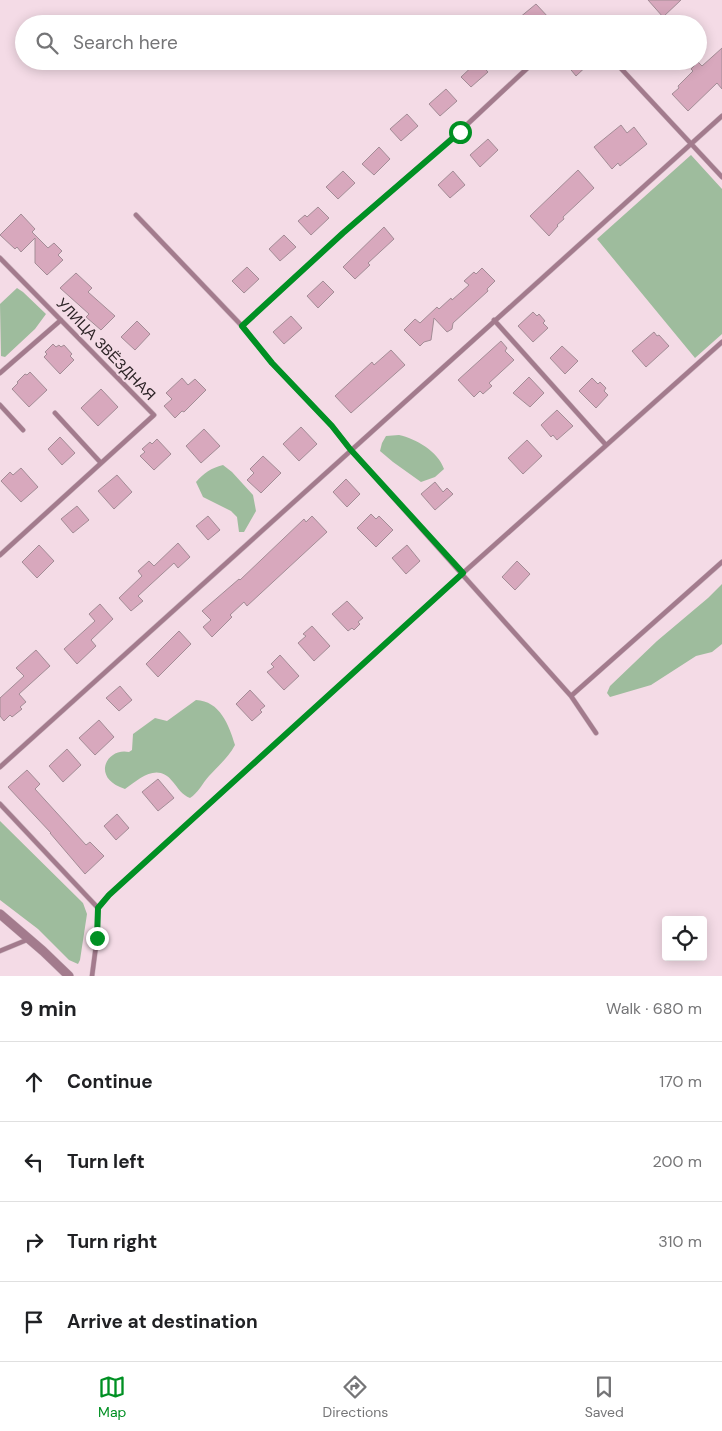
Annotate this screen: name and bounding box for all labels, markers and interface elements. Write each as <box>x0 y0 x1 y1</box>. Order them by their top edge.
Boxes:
search box <box>15 15 707 70</box>
icon: search <box>33 29 61 57</box>
text: Search here <box>73 30 178 55</box>
route start <box>449 121 472 144</box>
street label: УЛИЦА ЗВЁЗДНАЯ <box>52 294 160 404</box>
map controls <box>662 916 707 961</box>
button: locate <box>662 916 707 961</box>
route end <box>86 927 109 950</box>
text: 9 min <box>20 995 77 1023</box>
text: Walk · 680 m <box>606 998 702 1019</box>
icon: ahead <box>20 1068 48 1096</box>
text: Continue <box>67 1069 153 1094</box>
text: 170 m <box>659 1071 702 1092</box>
icon: left <box>20 1148 48 1176</box>
text: Turn left <box>67 1149 145 1174</box>
text: 200 m <box>653 1151 702 1172</box>
icon: right <box>20 1228 48 1256</box>
text: Turn right <box>67 1229 157 1254</box>
text: 310 m <box>658 1231 702 1252</box>
icon: arrive <box>20 1308 48 1336</box>
text: Arrive at destination <box>67 1309 258 1334</box>
tab: Map <box>98 1373 126 1421</box>
tab: Directions <box>323 1373 388 1421</box>
tab: Saved <box>585 1373 624 1421</box>

